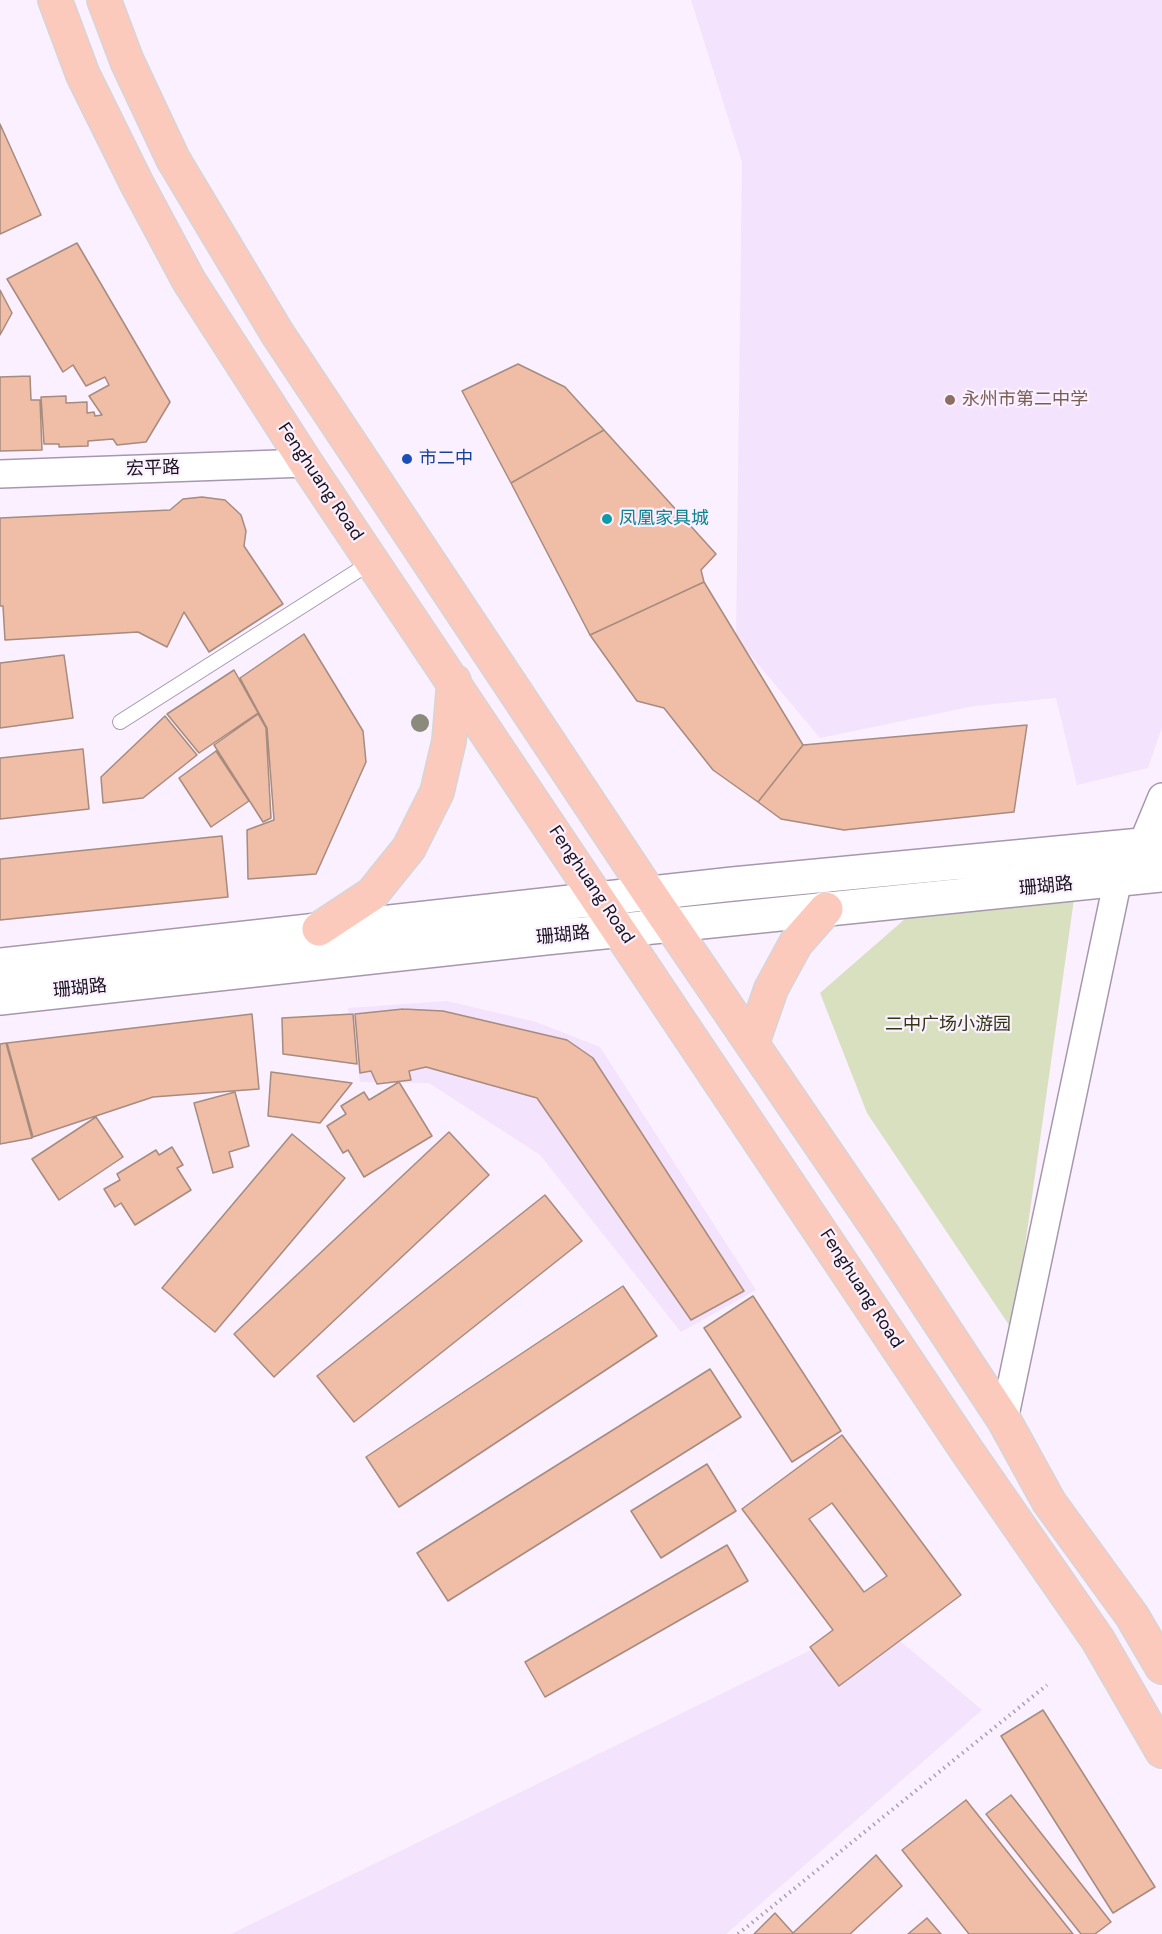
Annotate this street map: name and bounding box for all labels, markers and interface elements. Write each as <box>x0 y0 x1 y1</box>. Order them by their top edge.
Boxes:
place label: 永州市第二中学 <box>962 389 1088 411</box>
marker: 永州市第二中学 <box>943 393 957 407</box>
street label: Fenghuang Road <box>273 419 367 545</box>
place label: 市二中 <box>419 448 473 470</box>
marker: 市二中 <box>400 452 414 466</box>
street label: 宏平路 <box>126 457 180 481</box>
place label: 凤凰家具城 <box>619 508 709 530</box>
marker: 凤凰家具城 <box>600 512 614 526</box>
street label: Fenghuang Road <box>544 822 638 948</box>
street label: 珊瑚路 <box>1018 873 1074 901</box>
street label: 珊瑚路 <box>535 922 591 950</box>
street label: 珊瑚路 <box>52 975 108 1003</box>
park label: 二中广场小游园 <box>885 1014 1011 1036</box>
street label: Fenghuang Road <box>815 1226 907 1352</box>

